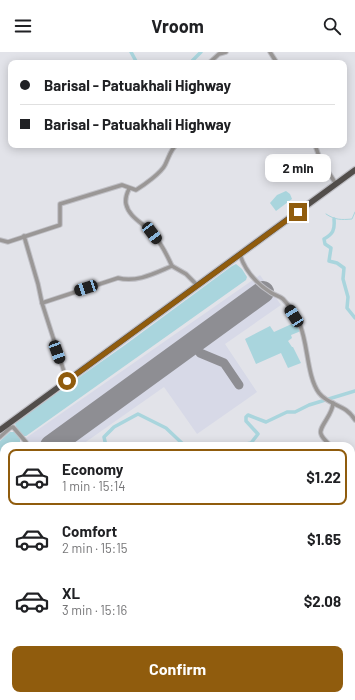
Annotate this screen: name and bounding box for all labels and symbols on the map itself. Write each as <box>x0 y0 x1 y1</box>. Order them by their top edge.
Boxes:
callout: 2 min <box>265 154 331 182</box>
route end <box>289 203 307 221</box>
car <box>140 220 164 246</box>
car <box>73 279 99 297</box>
car <box>282 303 306 329</box>
car <box>47 339 67 365</box>
route start <box>58 372 76 390</box>

